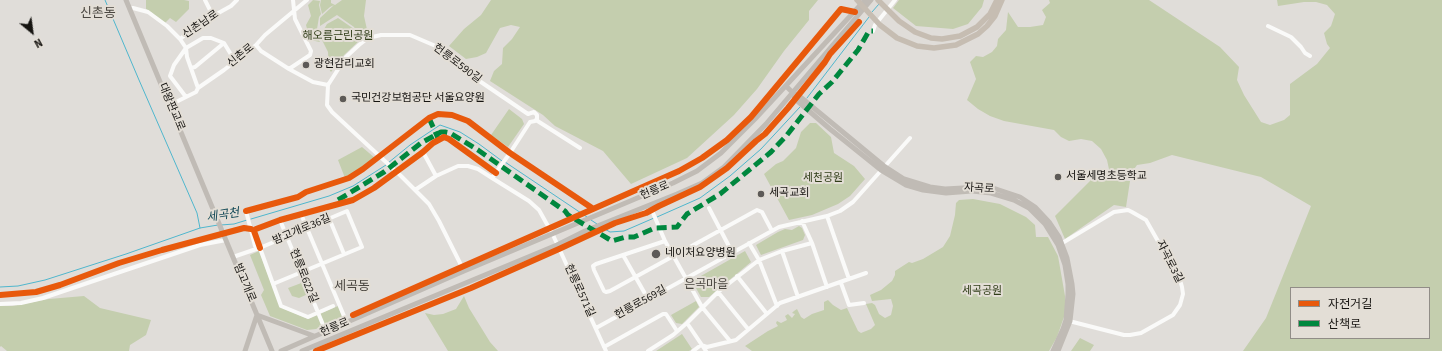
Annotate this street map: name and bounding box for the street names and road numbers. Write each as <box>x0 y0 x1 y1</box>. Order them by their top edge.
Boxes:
street label: 신촌남로 <box>181 8 221 42</box>
street label: 신촌로 <box>225 41 257 71</box>
street label: 헌릉로590길 <box>430 42 484 86</box>
street label: 대왕판교로 <box>155 81 187 133</box>
street label: 헌릉로 <box>638 179 672 203</box>
street label: 자곡로 <box>963 182 995 196</box>
street label: 밤고개로36길 <box>271 212 333 248</box>
street label: 자곡로3길 <box>1153 239 1185 285</box>
street label: 헌릉로622길 <box>286 247 320 305</box>
street label: 밤고개로 <box>230 262 258 304</box>
street label: 헌릉로571길 <box>561 262 597 320</box>
street label: 헌릉로569길 <box>613 283 669 323</box>
street label: 헌릉로 <box>318 316 352 340</box>

